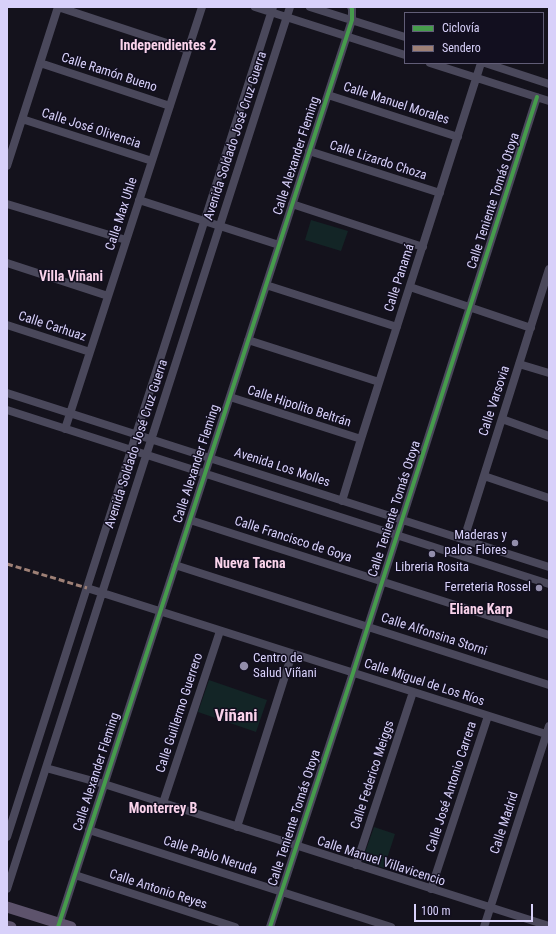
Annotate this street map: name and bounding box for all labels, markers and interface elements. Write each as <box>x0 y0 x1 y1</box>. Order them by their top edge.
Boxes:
legend <box>404 12 544 64</box>
text: Ciclovía <box>442 21 480 35</box>
district label: Independientes 2 <box>120 38 216 54</box>
text: Sendero <box>442 41 481 55</box>
street label: Calle Ramón Bueno <box>59 50 159 96</box>
street label: Avenida Soldado José Cruz Guerra <box>201 50 271 222</box>
street label: Calle Manuel Morales <box>341 79 451 129</box>
street label: Calle Alexander Fleming <box>270 95 324 217</box>
street label: Calle José Olivencia <box>39 106 143 152</box>
street label: Calle Teniente Tomás Otoya <box>465 131 523 271</box>
street label: Calle Lizardo Choza <box>327 138 429 184</box>
street label: Calle Max Uhle <box>103 175 141 253</box>
street label: Calle Panamá <box>382 242 418 314</box>
district label: Villa Viñani <box>39 269 103 285</box>
street label: Calle Carhuaz <box>16 309 88 345</box>
street label: Avenida Soldado José Cruz Guerra <box>102 358 172 530</box>
street label: Calle Varsovia <box>476 364 514 438</box>
street label: Calle Hipolito Beltrán <box>245 383 353 431</box>
street label: Calle Alexander Fleming <box>170 403 224 525</box>
street label: Calle Teniente Tomás Otoya <box>366 439 424 579</box>
street label: Avenida Los Molles <box>232 445 332 491</box>
street label: Calle Francisco de Goya <box>232 514 354 566</box>
place label: Maderas y palos Flores <box>444 528 507 559</box>
marker: Maderas y palos Flores <box>510 538 520 548</box>
marker: Libreria Rosita <box>427 549 437 559</box>
district label: Nueva Tacna <box>214 556 286 572</box>
place label: Libreria Rosita <box>395 560 469 576</box>
place label: Ferreteria Rossel <box>444 580 531 596</box>
marker: Ferreteria Rossel <box>534 583 544 593</box>
district label: Eliane Karp <box>449 602 513 618</box>
street label: Calle Alfonsina Storni <box>379 610 489 660</box>
street label: Calle Guillermo Guerrero <box>153 651 207 775</box>
place label: Centro de Salud Viñani <box>253 651 317 682</box>
street label: Calle Miguel de Los Ríos <box>362 656 486 710</box>
marker: Centro de Salud Viñani <box>238 660 250 672</box>
district label: Viñani <box>214 707 258 727</box>
street label: Calle Alexander Fleming <box>70 711 124 833</box>
street label: Calle Federico Meiggs <box>348 719 398 831</box>
street label: Calle José Antonio Carrera <box>423 720 481 854</box>
street label: Calle Teniente Tomás Otoya <box>266 748 324 888</box>
street label: Calle Madrid <box>488 790 522 856</box>
district label: Monterrey B <box>129 801 197 817</box>
street label: Calle Pablo Neruda <box>161 833 259 879</box>
street label: Calle Manuel Villavicencio <box>315 834 447 890</box>
street label: Calle Antonio Reyes <box>107 867 209 913</box>
scale bar <box>416 896 535 922</box>
text: 100 m <box>421 904 451 918</box>

